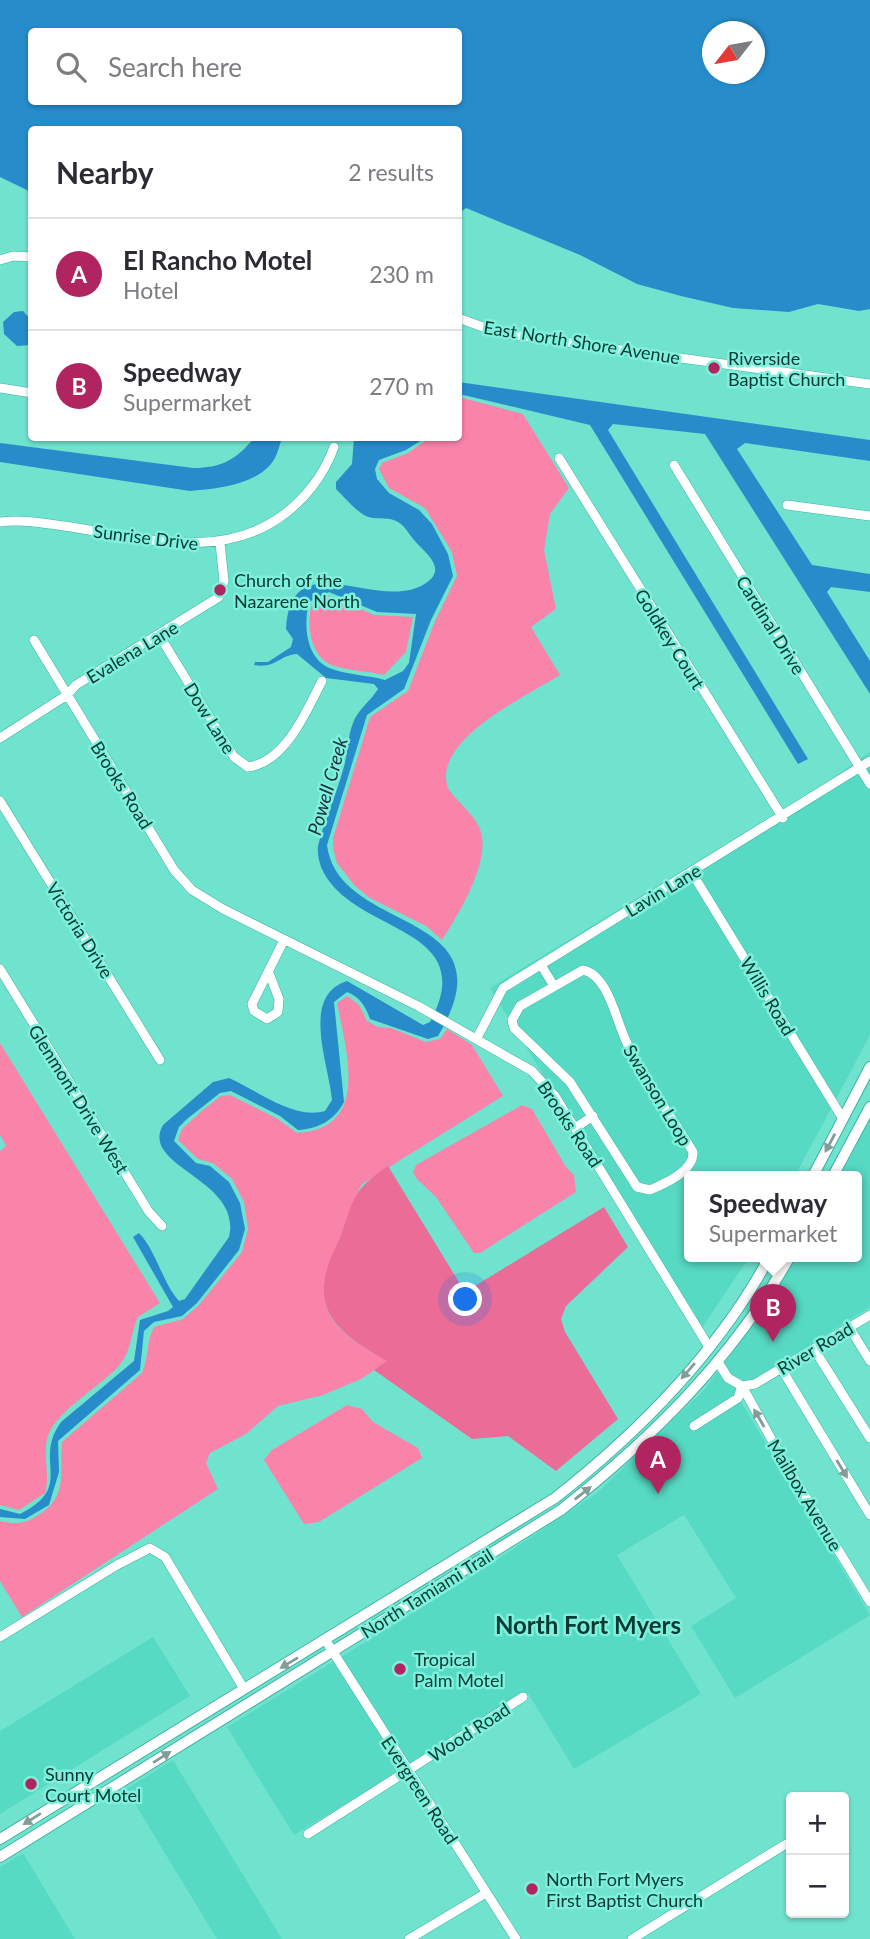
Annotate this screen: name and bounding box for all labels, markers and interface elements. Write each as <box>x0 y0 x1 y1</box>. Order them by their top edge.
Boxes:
north arrow <box>702 21 765 84</box>
search box <box>28 28 462 105</box>
icon: search <box>52 48 90 86</box>
text: Search here <box>108 51 242 83</box>
text: Nearby <box>56 154 154 190</box>
text: 2 results <box>348 158 434 186</box>
text: El Rancho Motel <box>123 244 312 276</box>
text: A <box>71 260 87 288</box>
text: 230 m <box>369 260 434 288</box>
text: Hotel <box>123 276 179 304</box>
street label: East North Shore Avenue <box>482 316 682 368</box>
place label: Riverside Baptist Church <box>728 347 845 390</box>
text: Speedway <box>123 356 242 388</box>
marker: Riverside Baptist Church <box>706 360 722 376</box>
text: B <box>71 372 87 400</box>
text: 270 m <box>369 372 434 400</box>
text: Supermarket <box>123 388 252 416</box>
street label: Sunrise Drive <box>92 520 200 554</box>
place label: Church of the Nazarene North <box>234 569 360 612</box>
street label: Cardinal Drive <box>732 572 810 678</box>
marker: Church of the Nazarene North <box>212 582 228 598</box>
street label: Goldkey Court <box>630 585 710 694</box>
street label: Evalena Lane <box>82 616 182 688</box>
street label: Dow Lane <box>180 678 240 758</box>
water label: Powell Creek <box>302 733 352 838</box>
street label: Brooks Road <box>86 737 158 833</box>
street label: Lavin Lane <box>621 859 705 921</box>
street label: Victoria Drive <box>42 878 118 982</box>
street label: Willis Road <box>736 953 800 1039</box>
street label: Glenmont Drive West <box>24 1020 134 1178</box>
street label: Swanson Loop <box>619 1040 697 1150</box>
street label: Brooks Road <box>533 1077 607 1171</box>
one-way arrow <box>824 1133 836 1153</box>
popup <box>684 1171 862 1262</box>
text: Speedway <box>709 1187 827 1219</box>
text: Supermarket <box>709 1219 837 1247</box>
your location <box>448 1282 482 1316</box>
pin: B <box>750 1284 796 1342</box>
street label: River Road <box>773 1317 857 1379</box>
one-way arrow <box>681 1363 696 1380</box>
one-way arrow <box>752 1408 765 1427</box>
street label: Mailbox Avenue <box>763 1435 847 1555</box>
pin: A <box>635 1436 681 1494</box>
one-way arrow <box>836 1459 849 1478</box>
one-way arrow <box>574 1486 592 1500</box>
street label: North Tamiami Trail <box>357 1543 497 1643</box>
district label: North Fort Myers <box>495 1610 681 1639</box>
place label: Tropical Palm Motel <box>414 1648 504 1691</box>
one-way arrow <box>279 1656 298 1669</box>
marker: Tropical Palm Motel <box>392 1661 408 1677</box>
street label: Wood Road <box>424 1698 514 1766</box>
street label: Evergreen Road <box>377 1732 463 1848</box>
one-way arrow <box>153 1751 172 1764</box>
place label: Sunny Court Motel <box>45 1763 141 1806</box>
marker: Sunny Court Motel <box>23 1776 39 1792</box>
map controls <box>786 1792 849 1918</box>
button: + <box>786 1792 849 1855</box>
one-way arrow <box>23 1812 41 1826</box>
button: − <box>786 1855 849 1918</box>
place label: North Fort Myers First Baptist Church <box>546 1868 703 1911</box>
marker: North Fort Myers First Baptist Church <box>524 1881 540 1897</box>

